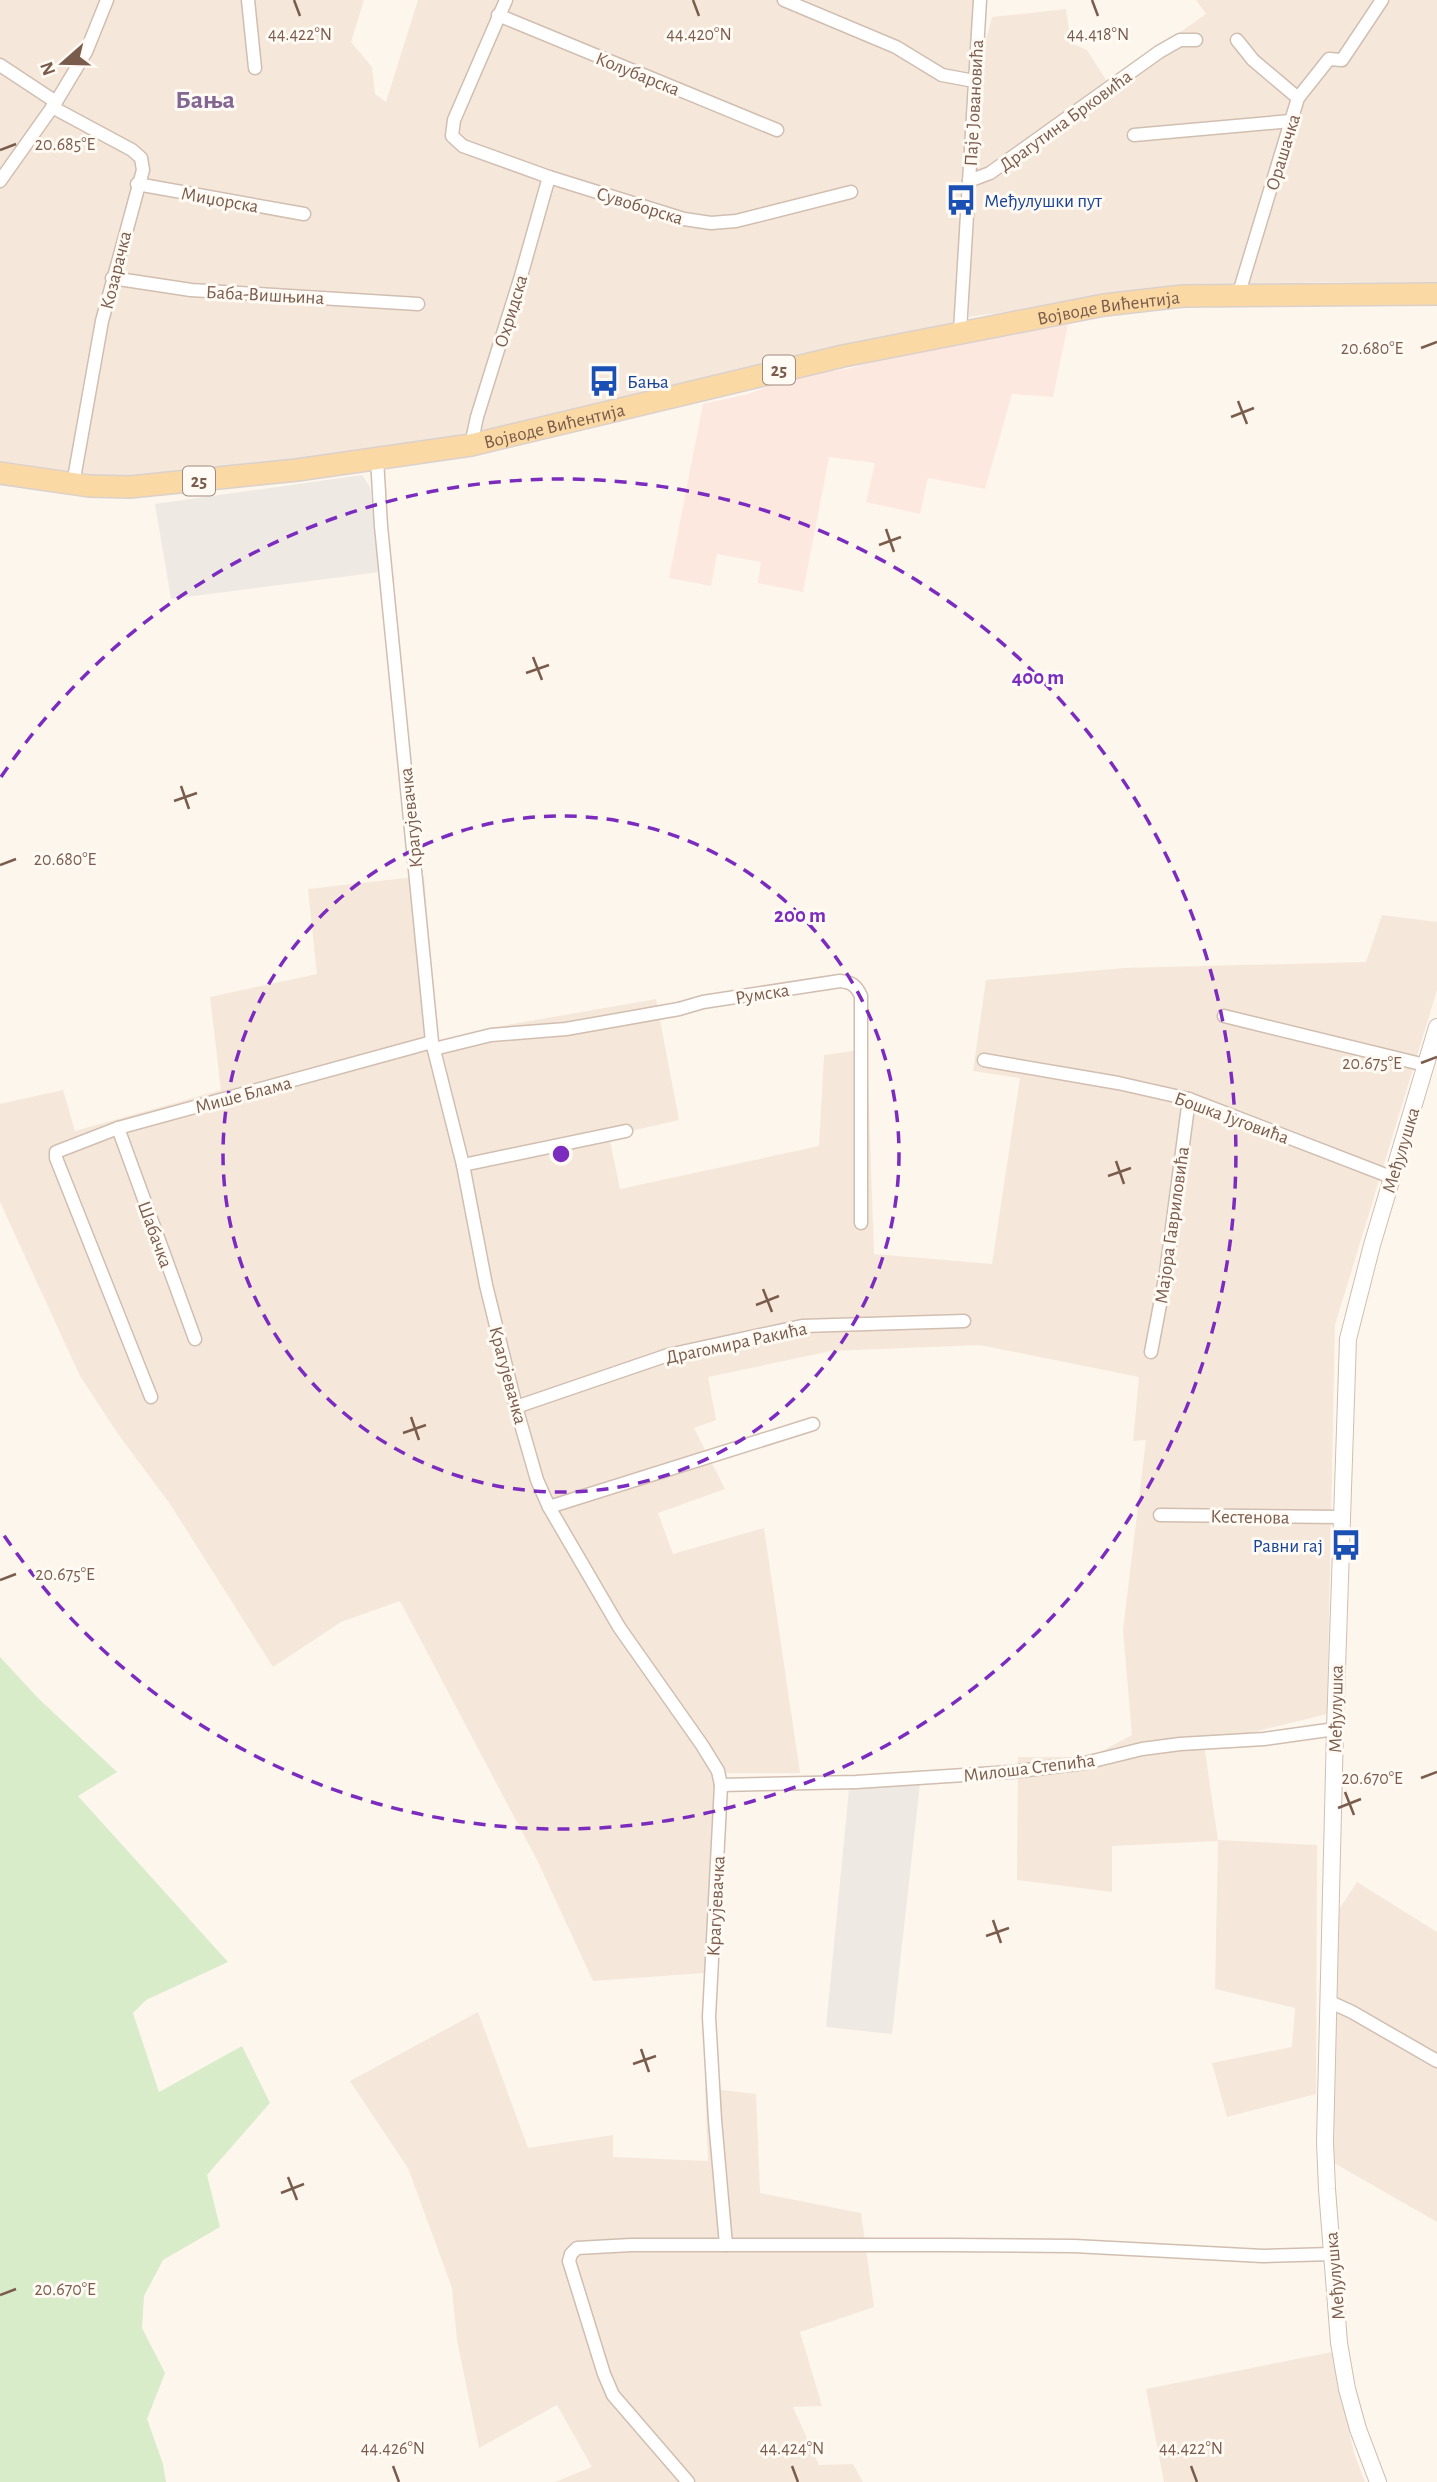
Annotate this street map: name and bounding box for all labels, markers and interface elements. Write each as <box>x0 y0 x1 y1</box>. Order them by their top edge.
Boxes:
text: 44.422°N <box>268 26 332 44</box>
text: 44.420°N <box>666 26 732 44</box>
text: 44.418°N <box>1067 26 1129 44</box>
north arrow <box>28 28 98 98</box>
street label: Паје Јовановића <box>962 39 987 167</box>
street label: Колубарска <box>593 49 682 100</box>
text: N <box>37 59 60 78</box>
street label: Драгутина Брковића <box>996 67 1136 176</box>
district label: Бања <box>175 87 235 113</box>
street label: Орашачка <box>1263 112 1304 193</box>
text: 20.685°E <box>35 136 95 154</box>
bus stop icon: Међулушки пут <box>944 183 978 217</box>
street label: Миџорска <box>179 184 260 217</box>
street label: Сувоборска <box>594 184 685 229</box>
place label: Међулушки пут <box>984 192 1102 211</box>
street label: Козарачка <box>98 229 135 311</box>
street label: Охридска <box>491 273 532 350</box>
street label: Баба-Вишњина <box>205 283 325 308</box>
street label: Војводе Вићентија <box>1036 288 1181 329</box>
text: 20.680°E <box>1341 340 1403 358</box>
road number: 25 <box>763 356 795 384</box>
bus stop icon: Бања <box>587 364 621 398</box>
place label: Бања <box>627 373 669 392</box>
street label: Војводе Вићентија <box>482 400 627 453</box>
road number: 25 <box>183 466 215 495</box>
text: 400 m <box>1012 667 1064 688</box>
street label: Крагујевачка <box>397 766 426 869</box>
text: 20.680°E <box>34 851 96 869</box>
text: 200 m <box>774 905 826 926</box>
street label: Румска <box>734 981 791 1008</box>
text: 20.675°E <box>1342 1055 1402 1073</box>
street label: Мише Блама <box>193 1073 294 1117</box>
street label: Бошка Југовића <box>1172 1089 1292 1148</box>
street label: Међулушка <box>1379 1105 1424 1195</box>
centre of rings <box>549 1142 573 1166</box>
street label: Мајора Гавриловића <box>1152 1145 1193 1305</box>
street label: Шабачка <box>134 1199 176 1271</box>
street label: Драгомира Ракића <box>664 1319 809 1368</box>
street label: Крагујевачка <box>485 1324 530 1427</box>
street label: Кестенова <box>1210 1507 1290 1528</box>
bus stop icon: Равни гај <box>1329 1528 1363 1562</box>
place label: Равни гај <box>1253 1537 1323 1556</box>
text: 20.675°E <box>35 1566 95 1584</box>
street label: Међулушка <box>1326 1664 1347 1753</box>
street label: Милоша Степића <box>962 1751 1096 1786</box>
text: 20.670°E <box>1341 1770 1403 1788</box>
street label: Крагујевачка <box>704 1855 729 1957</box>
street label: Међулушка <box>1322 2231 1349 2321</box>
text: 20.670°E <box>34 2281 96 2299</box>
text: 44.426°N <box>361 2440 425 2458</box>
text: 44.424°N <box>760 2440 824 2458</box>
text: 44.422°N <box>1159 2440 1223 2458</box>

